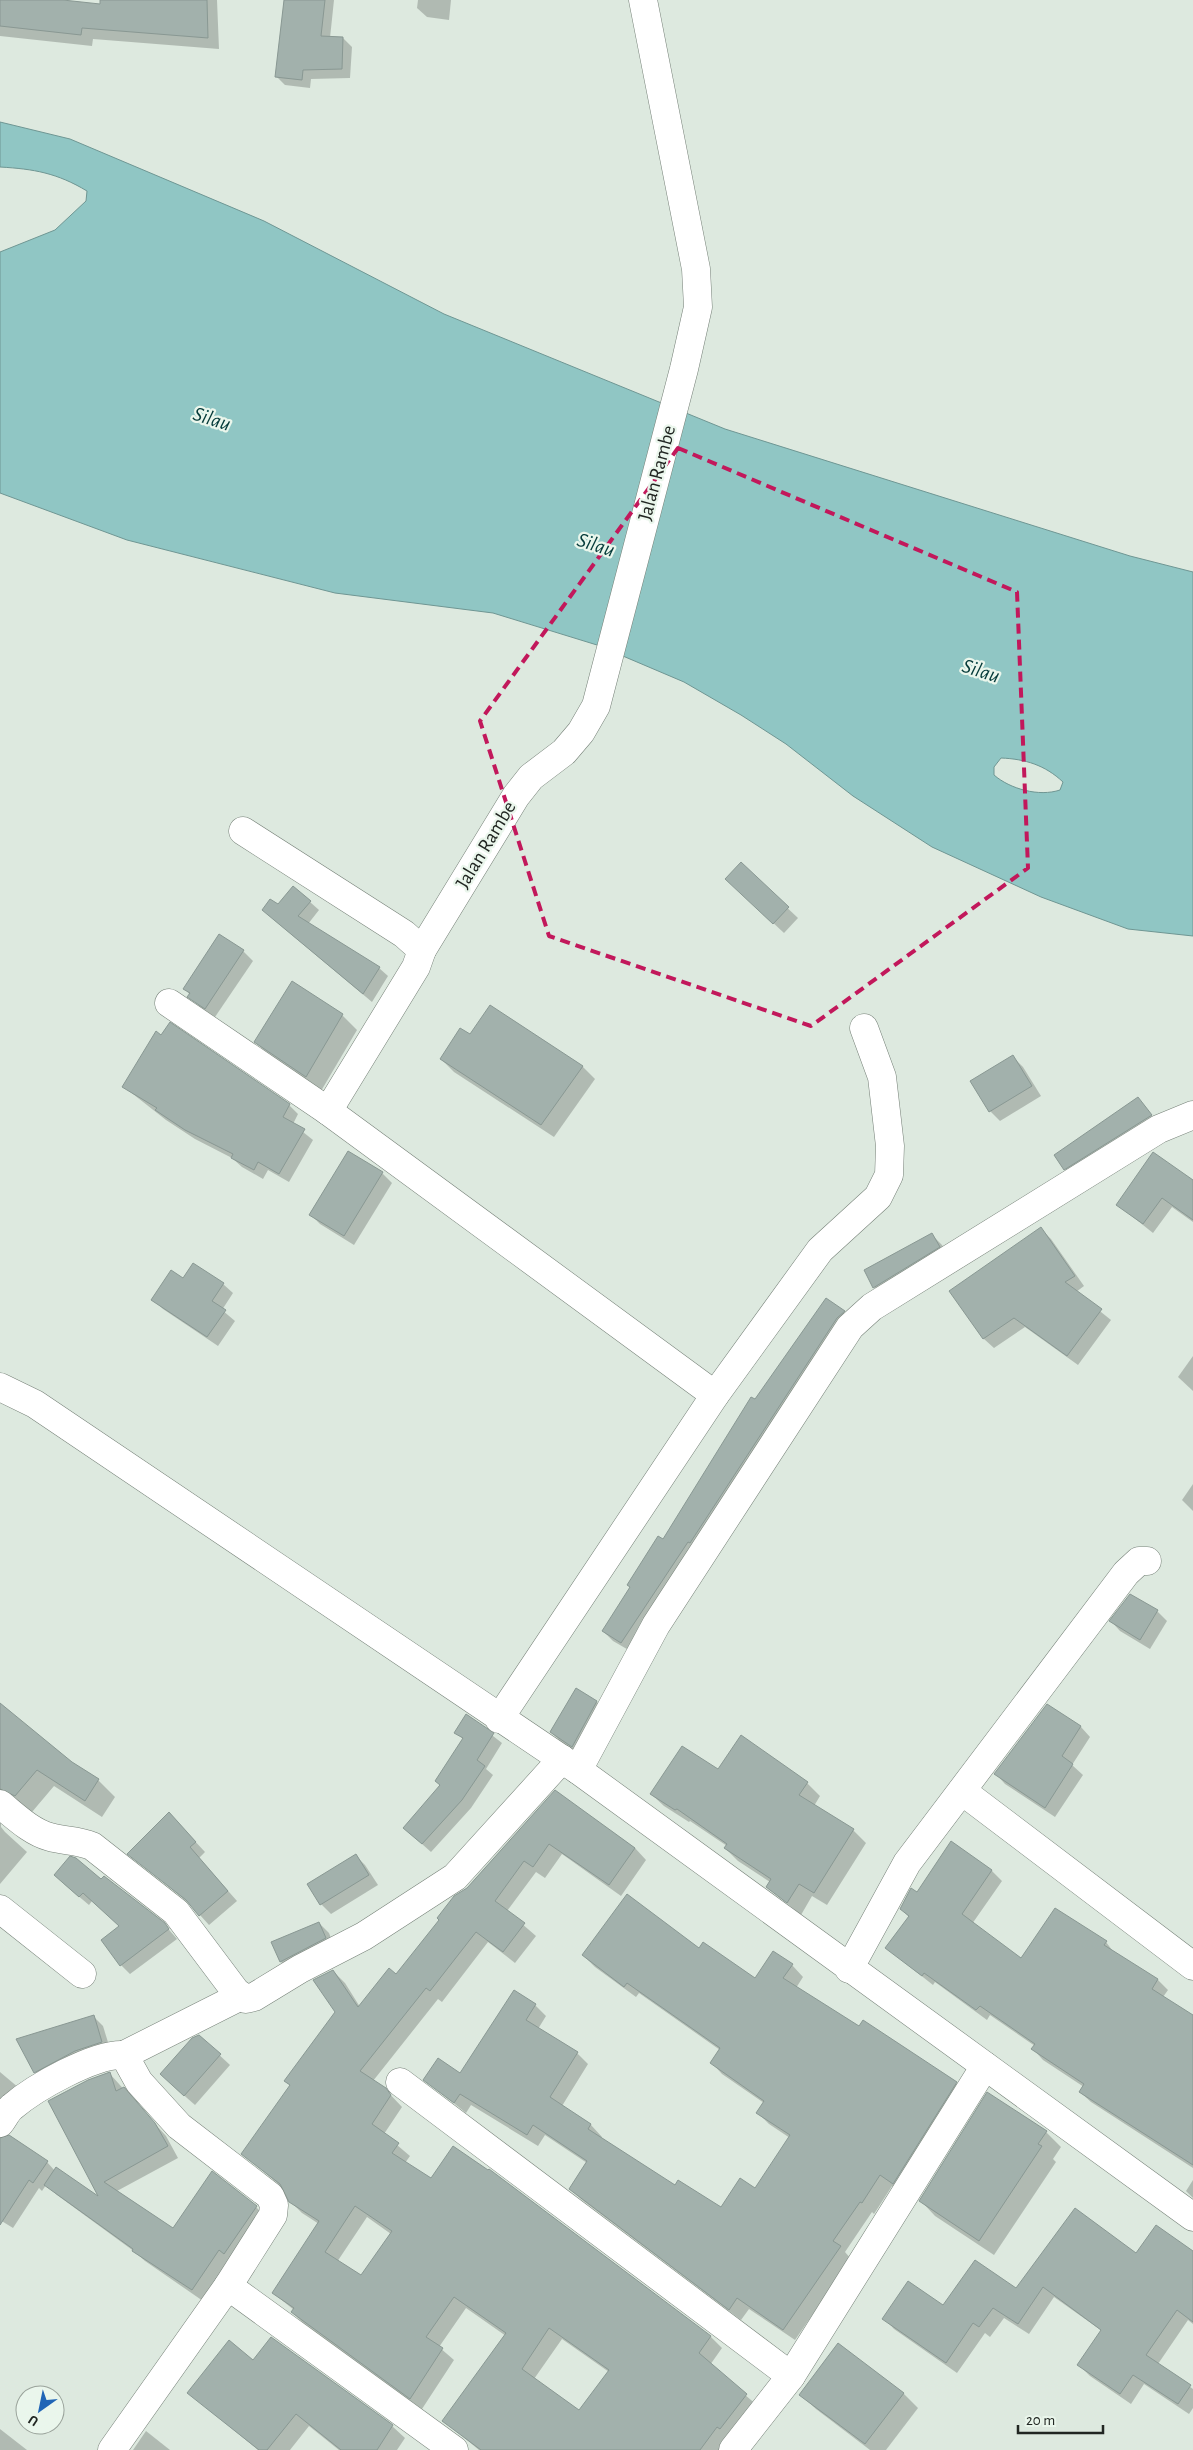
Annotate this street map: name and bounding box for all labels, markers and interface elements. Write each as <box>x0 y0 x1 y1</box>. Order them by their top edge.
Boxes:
water label: Silau <box>191 403 233 435</box>
street label: Jalan Rambe <box>635 423 679 523</box>
water label: Silau <box>575 529 617 561</box>
water label: Silau <box>960 655 1002 687</box>
street label: Jalan Rambe <box>452 798 520 892</box>
north arrow <box>15 2385 65 2435</box>
scale bar <box>1018 2402 1103 2434</box>
text: U <box>26 2412 41 2428</box>
text: 20 m <box>1026 2413 1055 2428</box>

